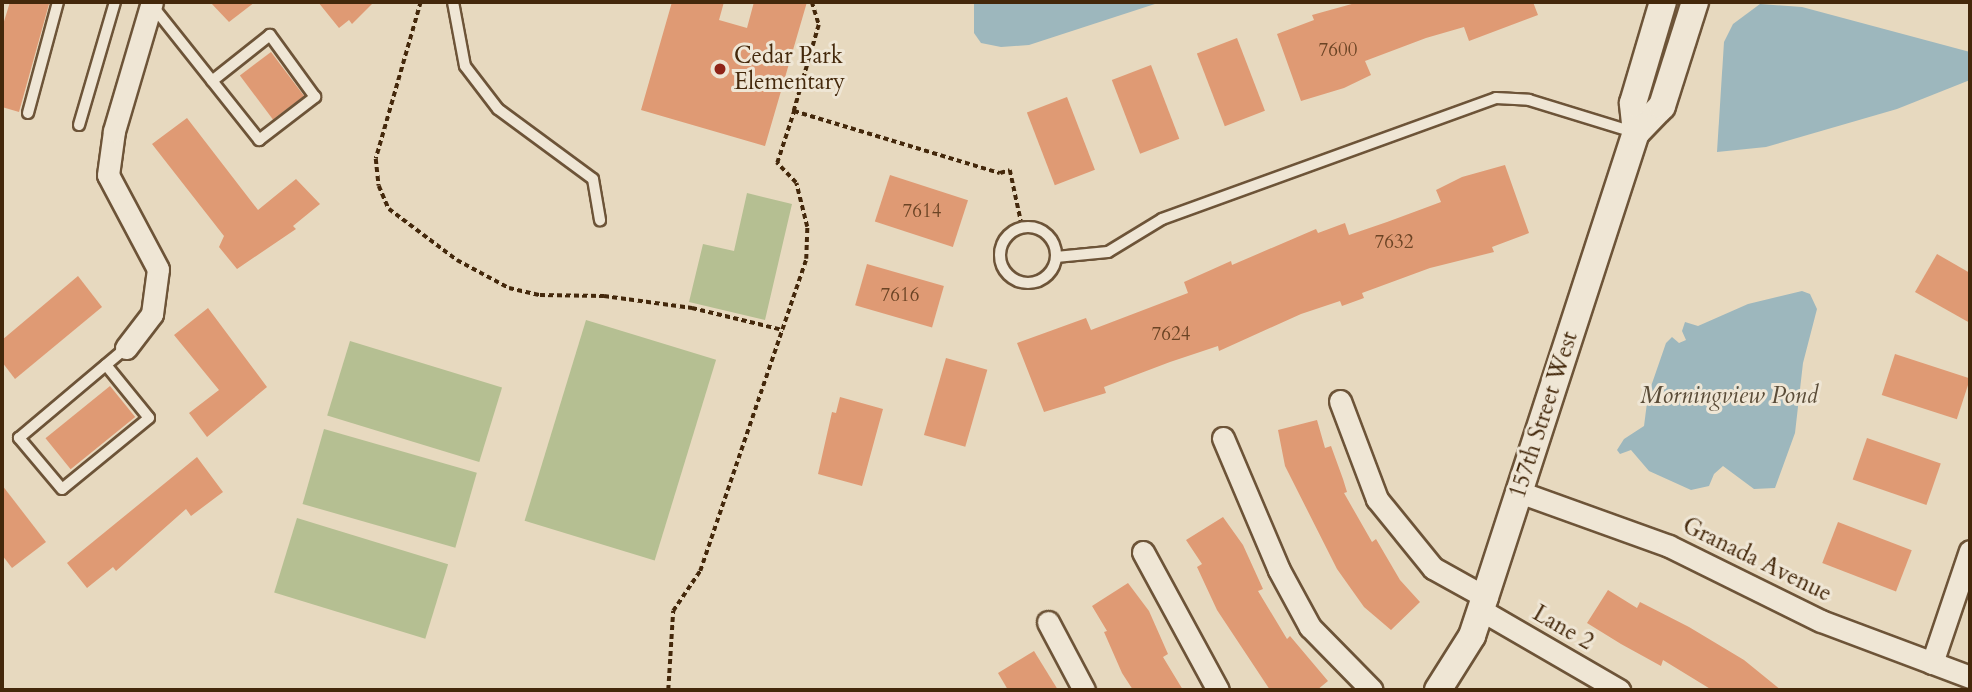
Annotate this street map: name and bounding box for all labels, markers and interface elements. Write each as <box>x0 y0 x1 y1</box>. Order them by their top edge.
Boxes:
house number: 7600 <box>1319 40 1357 62</box>
place label: Cedar Park Elementary <box>734 42 845 96</box>
marker: Cedar Park Elementary <box>712 61 728 77</box>
house number: 7614 <box>903 201 941 223</box>
house number: 7632 <box>1375 232 1413 254</box>
house number: 7616 <box>881 285 919 307</box>
house number: 7624 <box>1152 324 1190 346</box>
street label: 157th Street West <box>1504 328 1584 502</box>
water label: Morningview Pond <box>1640 382 1818 410</box>
street label: Granada Avenue <box>1678 512 1836 608</box>
street label: Lane 2 <box>1528 600 1598 656</box>

